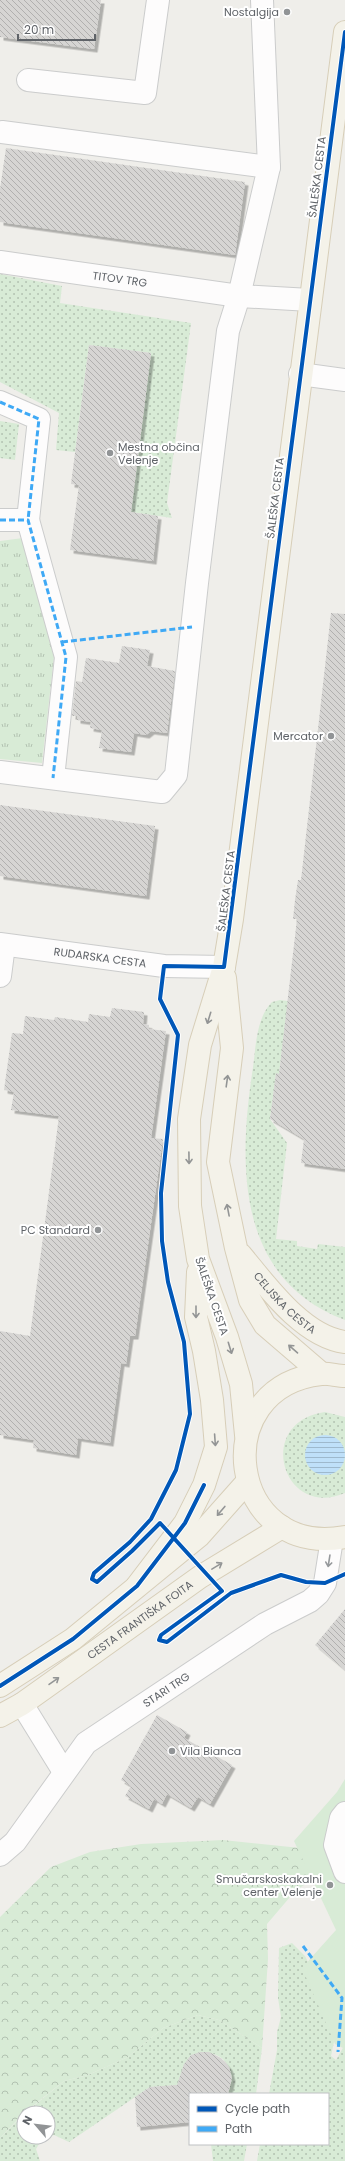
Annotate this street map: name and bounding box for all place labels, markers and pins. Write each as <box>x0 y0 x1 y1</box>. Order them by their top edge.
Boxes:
place label: Nostalgija <box>224 4 279 20</box>
marker: Nostalgija <box>282 7 292 17</box>
place label: Mestna občina Velenje <box>118 439 200 468</box>
marker: Mestna občina Velenje <box>105 448 115 458</box>
place label: Mercator <box>273 728 323 744</box>
marker: Mercator <box>326 731 336 741</box>
place label: PC Standard <box>21 1222 90 1238</box>
marker: PC Standard <box>93 1225 103 1235</box>
place label: Vila Bianca <box>180 1743 241 1759</box>
marker: Vila Bianca <box>167 1746 177 1756</box>
place label: Smučarskoskakalni center Velenje <box>216 1871 322 1900</box>
marker: Smučarskoskakalni center Velenje <box>325 1880 335 1890</box>

